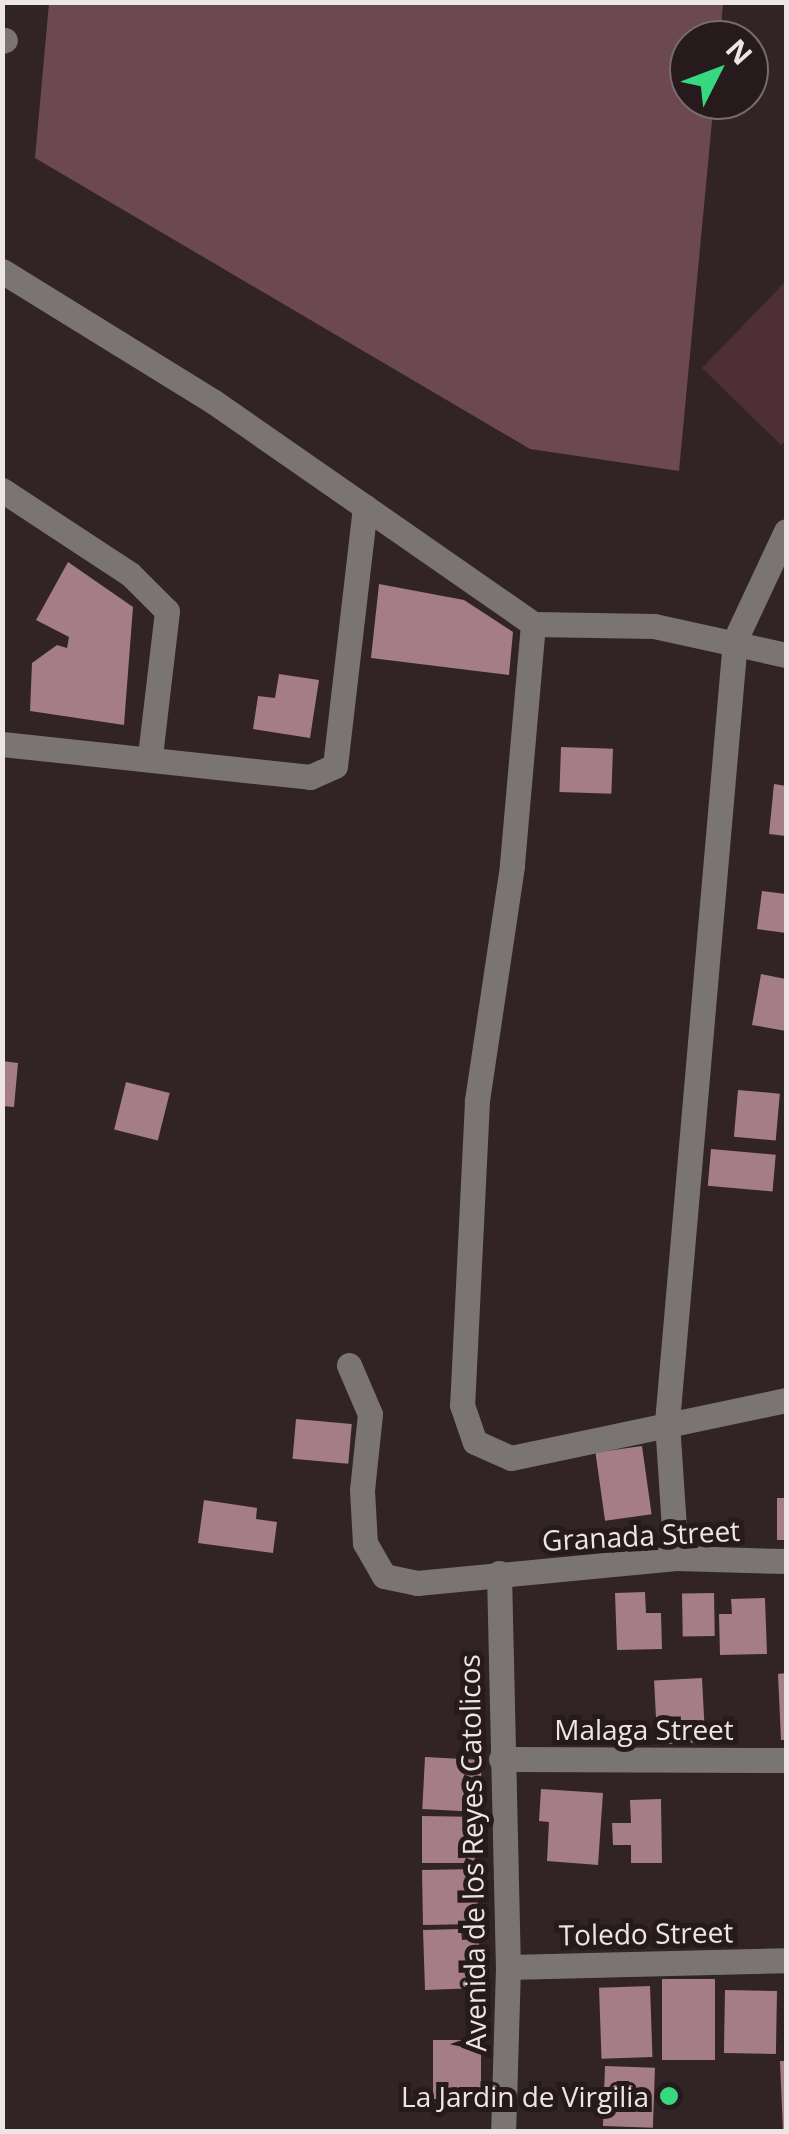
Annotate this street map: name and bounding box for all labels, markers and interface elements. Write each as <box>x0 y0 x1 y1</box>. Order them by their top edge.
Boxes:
north arrow <box>669 20 769 120</box>
text: N <box>718 30 762 72</box>
street label: Granada Street <box>541 1513 741 1557</box>
street label: Avenida de los Reyes Catolicos <box>452 1654 492 2052</box>
street label: Malaga Street <box>554 1712 734 1746</box>
street label: Toledo Street <box>558 1915 734 1951</box>
place label: La Jardin de Virgilia <box>401 2079 649 2113</box>
marker: La Jardin de Virgilia <box>658 2085 680 2107</box>

